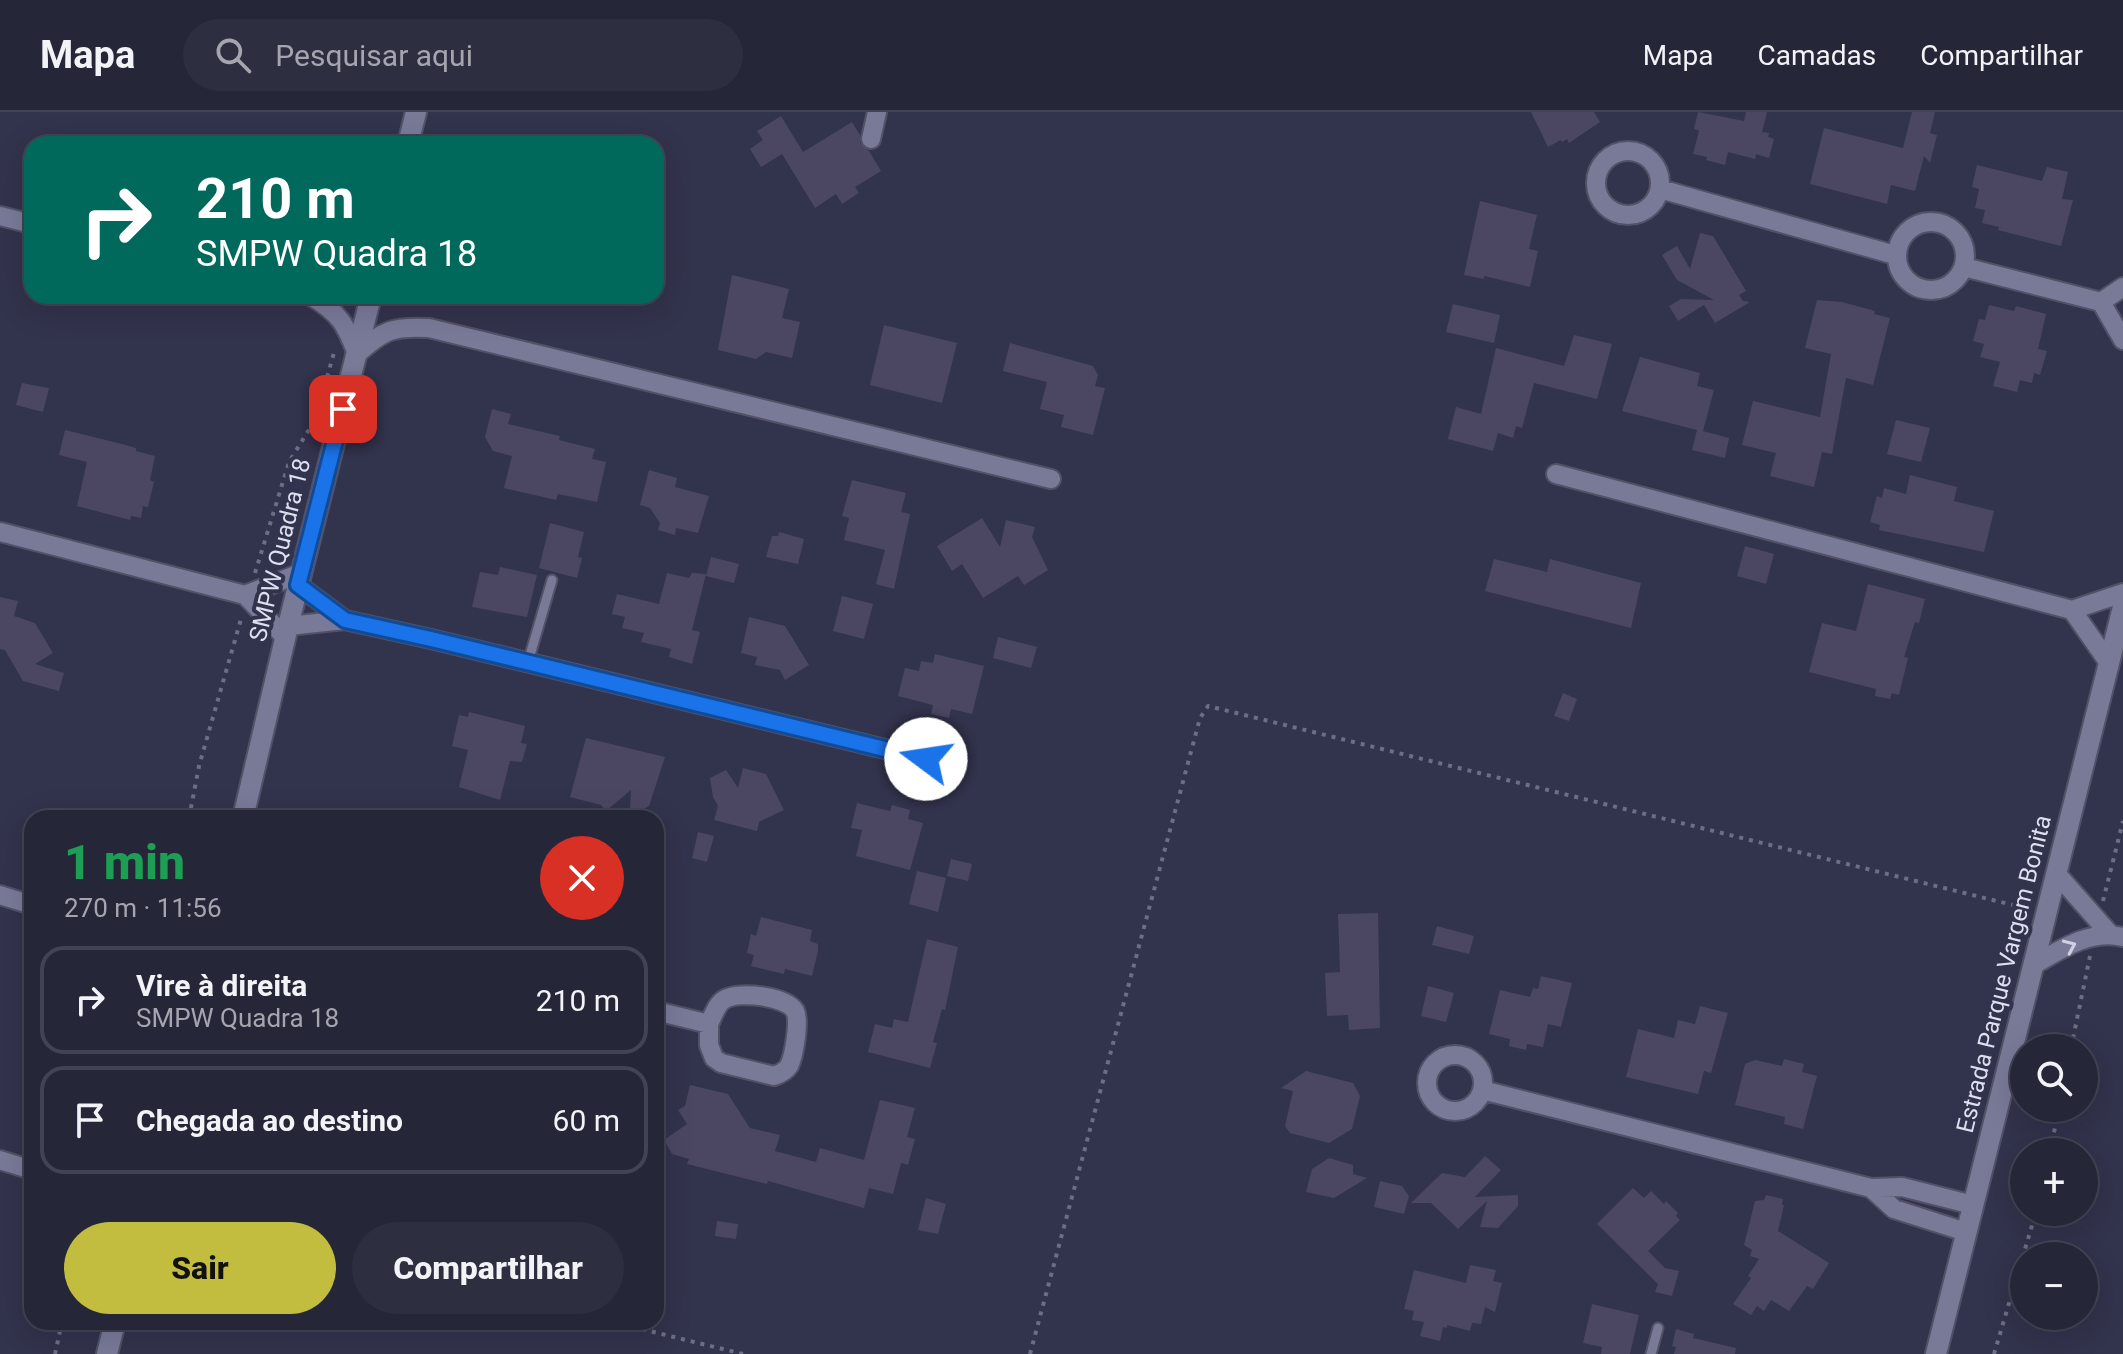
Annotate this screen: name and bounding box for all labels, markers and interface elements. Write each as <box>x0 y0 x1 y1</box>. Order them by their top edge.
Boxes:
search box <box>183 19 743 91</box>
text: Mapa <box>40 33 135 77</box>
icon: search <box>211 33 255 77</box>
text: Pesquisar aqui <box>275 38 473 73</box>
text: Mapa <box>1643 39 1713 72</box>
text: Camadas <box>1757 39 1876 72</box>
text: Compartilhar <box>1920 39 2083 72</box>
text: 210 m <box>196 166 355 232</box>
icon: right <box>64 168 168 272</box>
text: SMPW Quadra 18 <box>196 233 477 275</box>
pin <box>309 375 377 443</box>
icon: arrive <box>321 387 365 431</box>
street label: SMPW Quadra 18 <box>244 456 316 644</box>
position arrow <box>884 717 968 801</box>
street label: Estrada Parque Vargem Bonita <box>1951 812 2057 1136</box>
text: 1 min <box>64 834 185 891</box>
button: close <box>540 836 624 920</box>
text: 270 m · 11:56 <box>64 893 222 923</box>
one-way arrow <box>2062 940 2077 956</box>
text: Vire à direita <box>136 968 307 1003</box>
icon: right <box>68 978 112 1022</box>
text: 210 m <box>536 983 620 1018</box>
text: SMPW Quadra 18 <box>136 1003 339 1033</box>
map controls <box>2010 1034 2098 1330</box>
button: search <box>2010 1034 2098 1122</box>
icon: arrive <box>68 1098 112 1142</box>
text: Chegada ao destino <box>136 1103 403 1138</box>
text: 60 m <box>553 1103 620 1138</box>
button: + <box>2010 1138 2098 1226</box>
button: Sair <box>64 1222 336 1314</box>
button: Compartilhar <box>352 1222 624 1314</box>
button: − <box>2010 1242 2098 1330</box>

